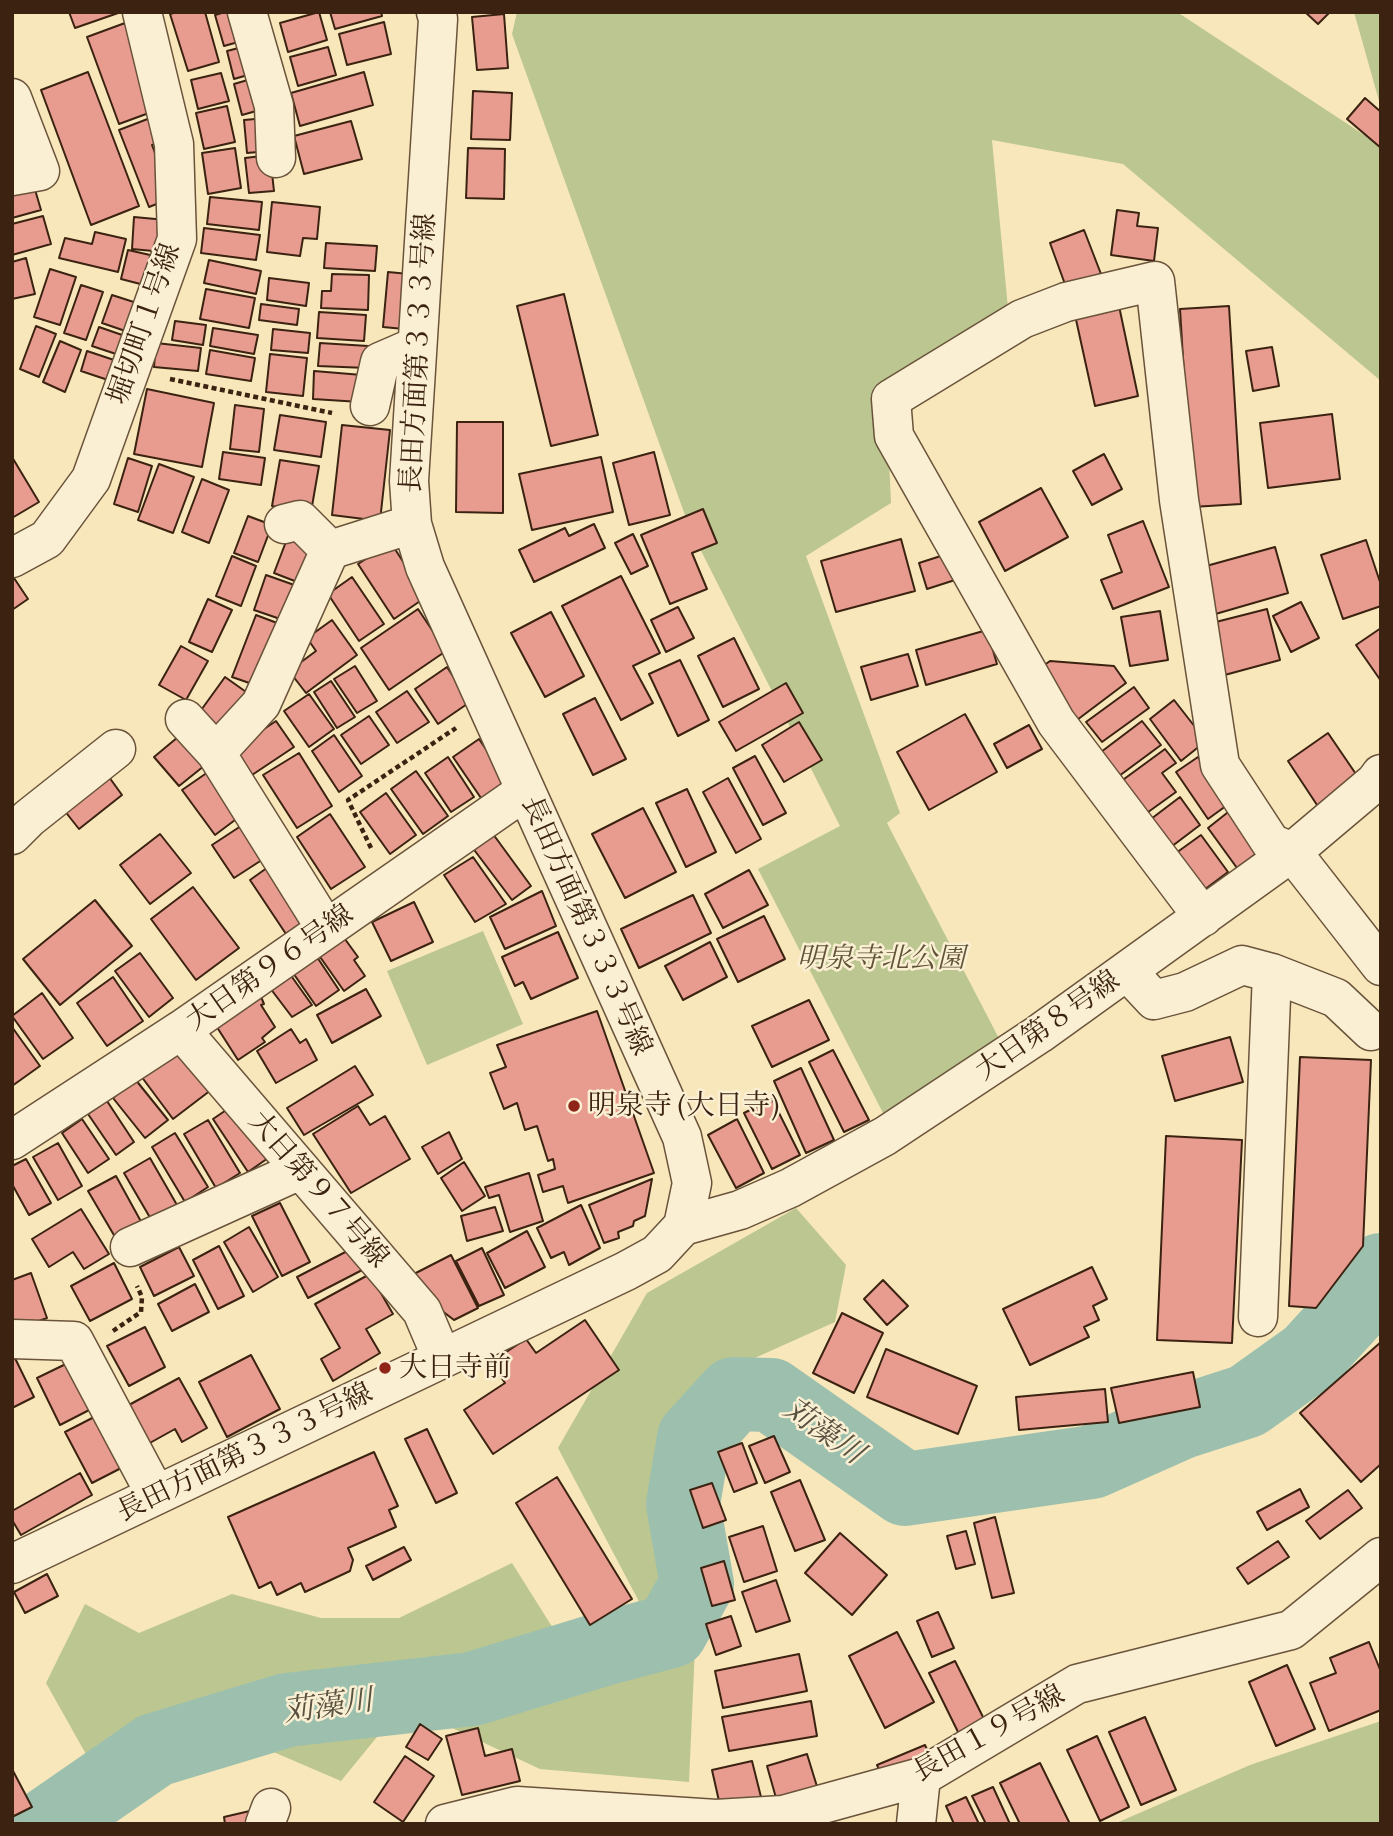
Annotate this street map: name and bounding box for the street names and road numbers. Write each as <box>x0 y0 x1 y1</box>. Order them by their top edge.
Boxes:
street label: 長田方面第３３３号線 <box>395 212 443 494</box>
street label: 堀切町１号線 <box>102 239 188 409</box>
street label: 長田方面第３３３号線 <box>514 791 658 1061</box>
street label: 大日第９６号線 <box>180 898 360 1038</box>
street label: 大日第８号線 <box>970 964 1126 1088</box>
street label: 大日第９７号線 <box>241 1105 395 1275</box>
street label: 長田方面第３３３号線 <box>112 1377 378 1529</box>
street label: 長田１９号線 <box>907 1679 1071 1789</box>

